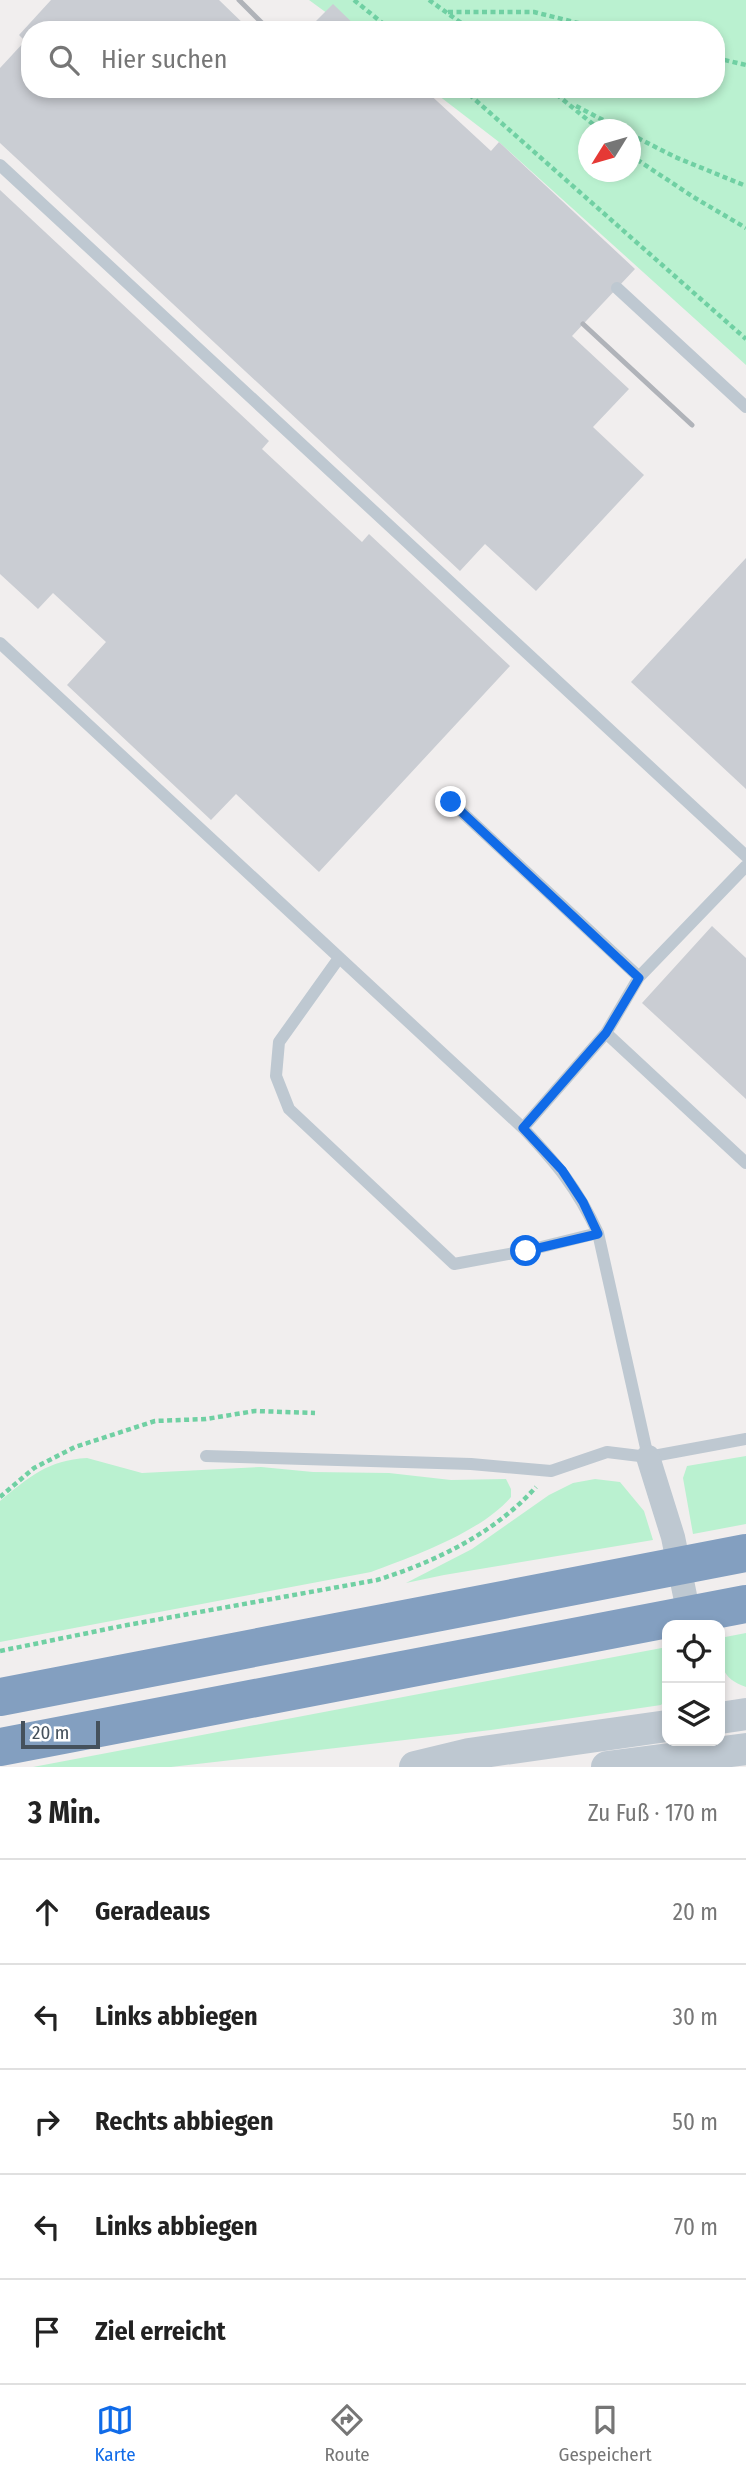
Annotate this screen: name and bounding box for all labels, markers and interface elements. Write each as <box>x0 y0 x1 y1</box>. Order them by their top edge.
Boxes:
search box <box>21 21 725 98</box>
icon: search <box>45 41 83 79</box>
text: Hier suchen <box>101 44 227 75</box>
north arrow <box>578 119 641 182</box>
route end <box>435 786 466 817</box>
route start <box>510 1235 541 1266</box>
map controls <box>662 1620 725 1746</box>
button: locate <box>662 1620 725 1683</box>
button: layers <box>662 1683 725 1746</box>
scale bar <box>21 1718 100 1750</box>
text: 20 m <box>32 1721 69 1744</box>
text: 3 Min. <box>28 1795 100 1831</box>
text: Zu Fuß · 170 m <box>588 1799 718 1827</box>
icon: ahead <box>28 1893 66 1931</box>
text: Geradeaus <box>95 1896 210 1927</box>
text: 20 m <box>673 1898 718 1926</box>
icon: left <box>28 1998 66 2036</box>
text: Links abbiegen <box>95 2001 258 2032</box>
text: 30 m <box>673 2003 718 2031</box>
icon: right <box>28 2103 66 2141</box>
text: Rechts abbiegen <box>95 2106 274 2137</box>
text: 50 m <box>672 2108 718 2136</box>
icon: left <box>28 2208 66 2246</box>
text: Links abbiegen <box>95 2211 258 2242</box>
text: 70 m <box>674 2213 718 2241</box>
icon: arrive <box>28 2313 66 2351</box>
text: Ziel erreicht <box>95 2316 226 2347</box>
tab: Karte <box>94 2401 136 2466</box>
tab: Route <box>324 2401 370 2466</box>
tab: Gespeichert <box>559 2401 652 2466</box>

